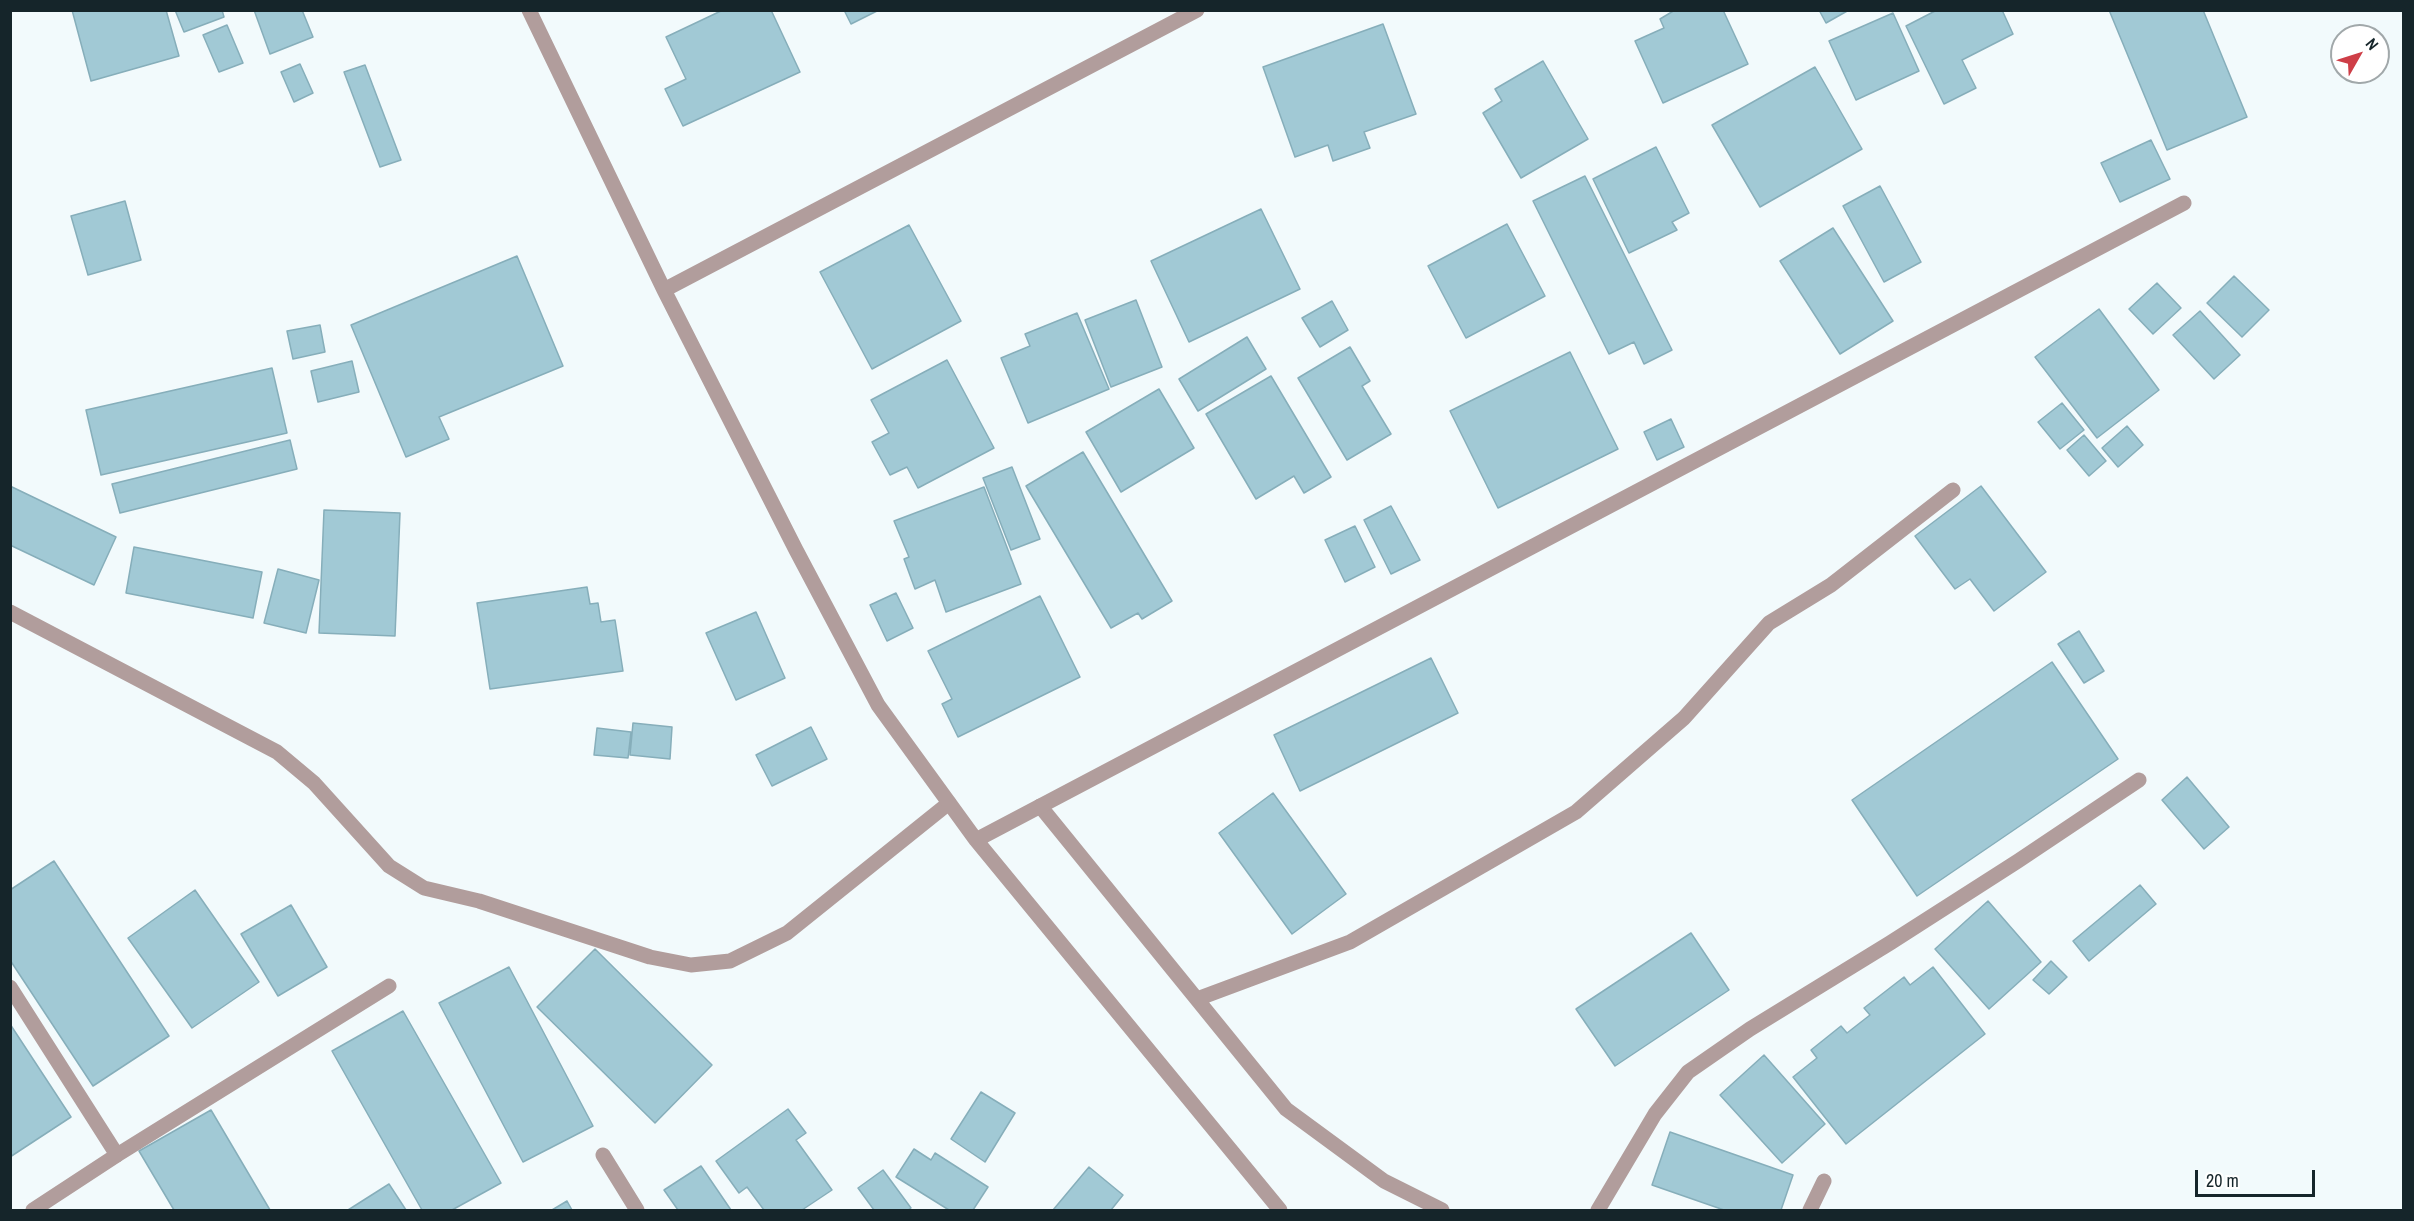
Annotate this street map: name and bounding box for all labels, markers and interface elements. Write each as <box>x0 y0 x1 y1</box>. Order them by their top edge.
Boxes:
north arrow <box>2330 24 2390 84</box>
text: N <box>2361 33 2384 55</box>
scale bar <box>2198 1158 2318 1196</box>
text: 20 m <box>2206 1168 2239 1193</box>

